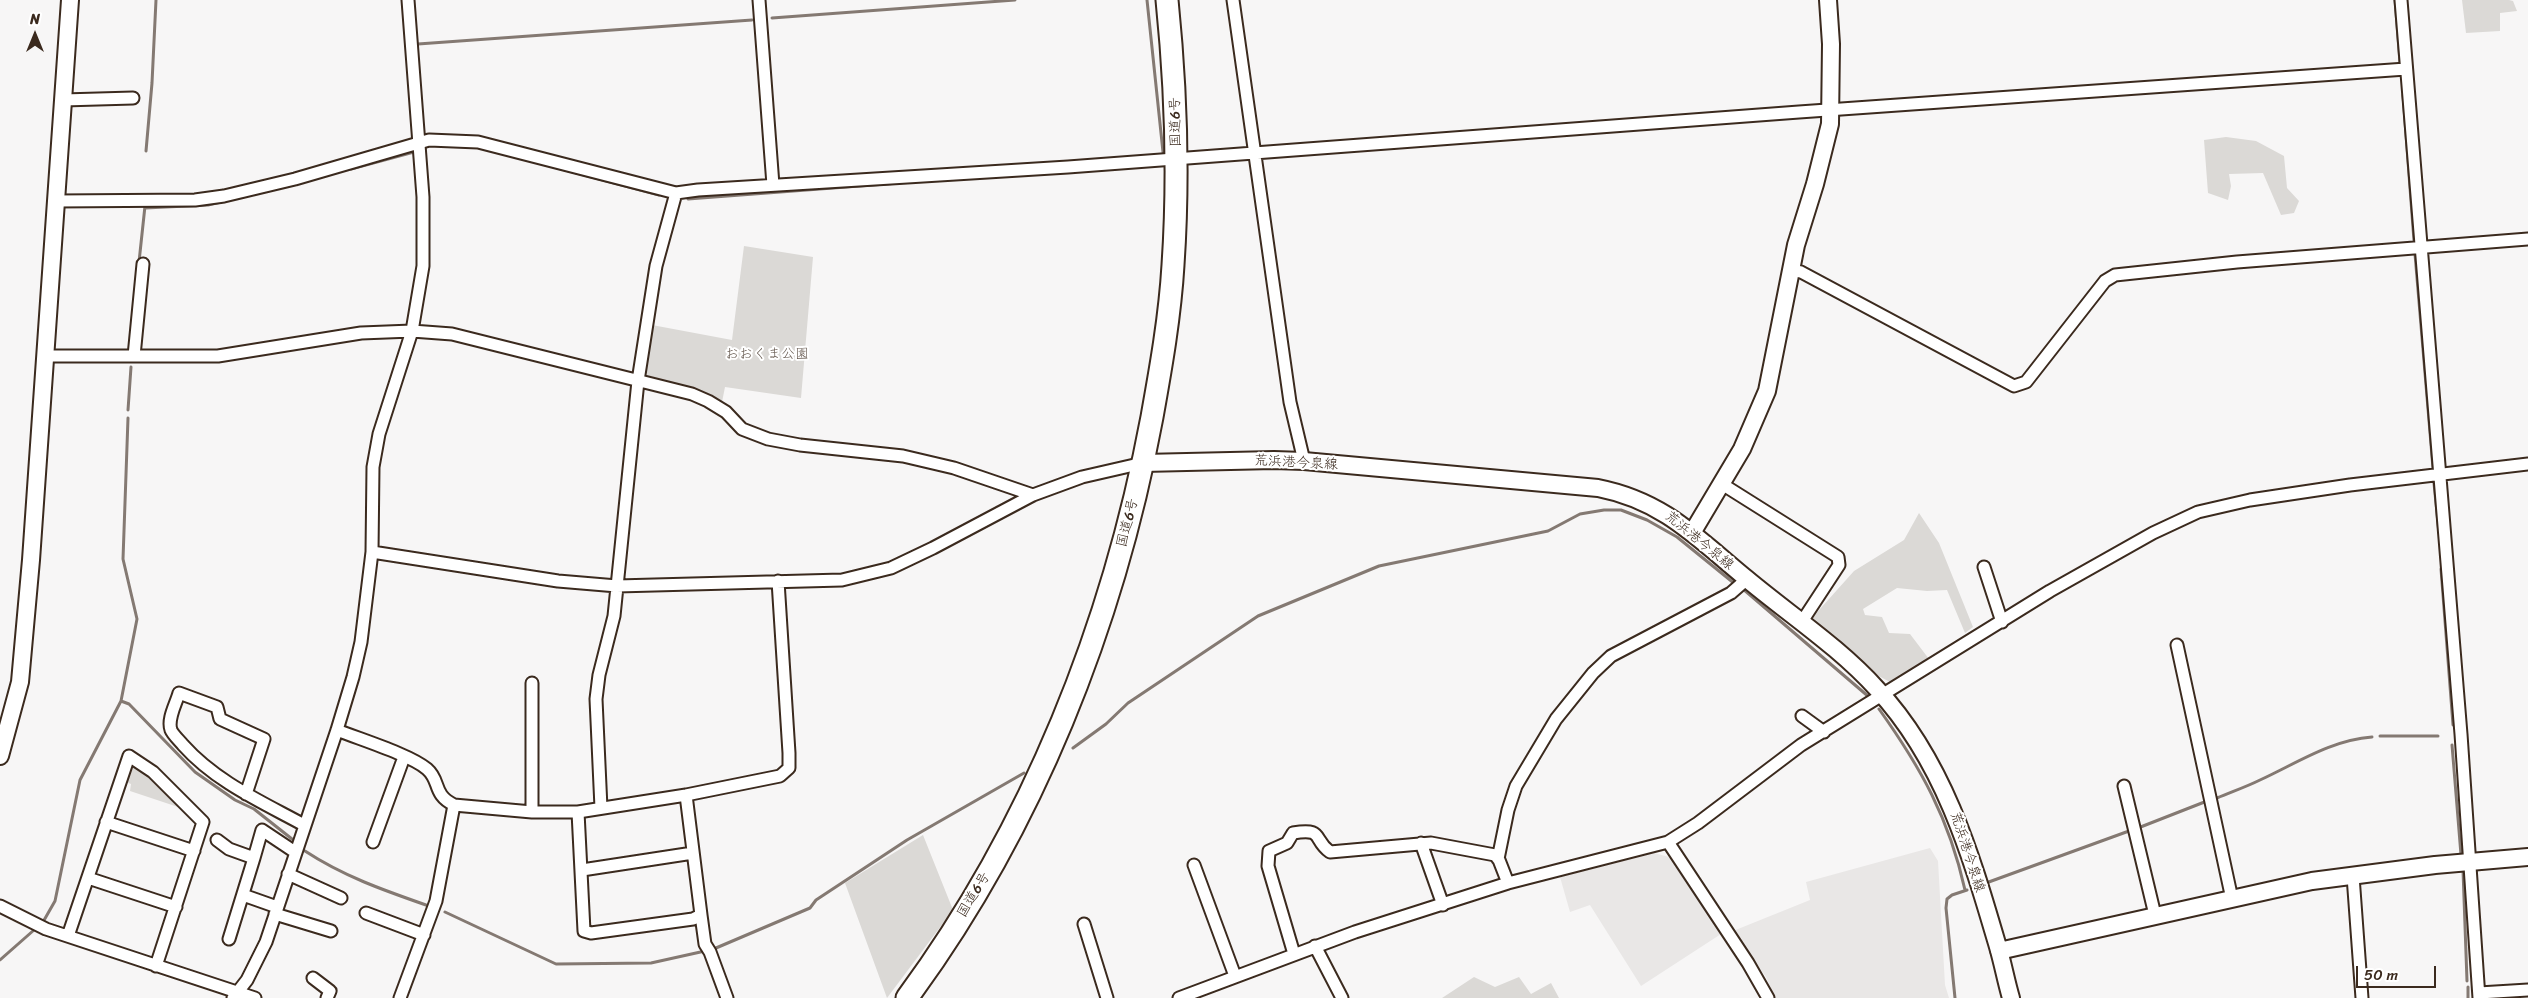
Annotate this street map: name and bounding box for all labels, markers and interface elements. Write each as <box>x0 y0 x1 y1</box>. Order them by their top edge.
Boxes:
text: N <box>30 7 40 32</box>
north arrow <box>10 10 60 60</box>
street label: 国道6号 <box>1167 97 1185 147</box>
park label: おおくま公園 <box>725 346 809 362</box>
street label: 荒浜港今泉線 <box>1254 452 1338 474</box>
street label: 国道6号 <box>1114 497 1142 549</box>
street label: 荒浜港今泉線 <box>1661 508 1737 574</box>
street label: 荒浜港今泉線 <box>1946 809 1988 895</box>
street label: 国道6号 <box>954 869 994 921</box>
scale bar <box>2358 956 2438 988</box>
text: 50 m <box>2364 962 2398 988</box>

